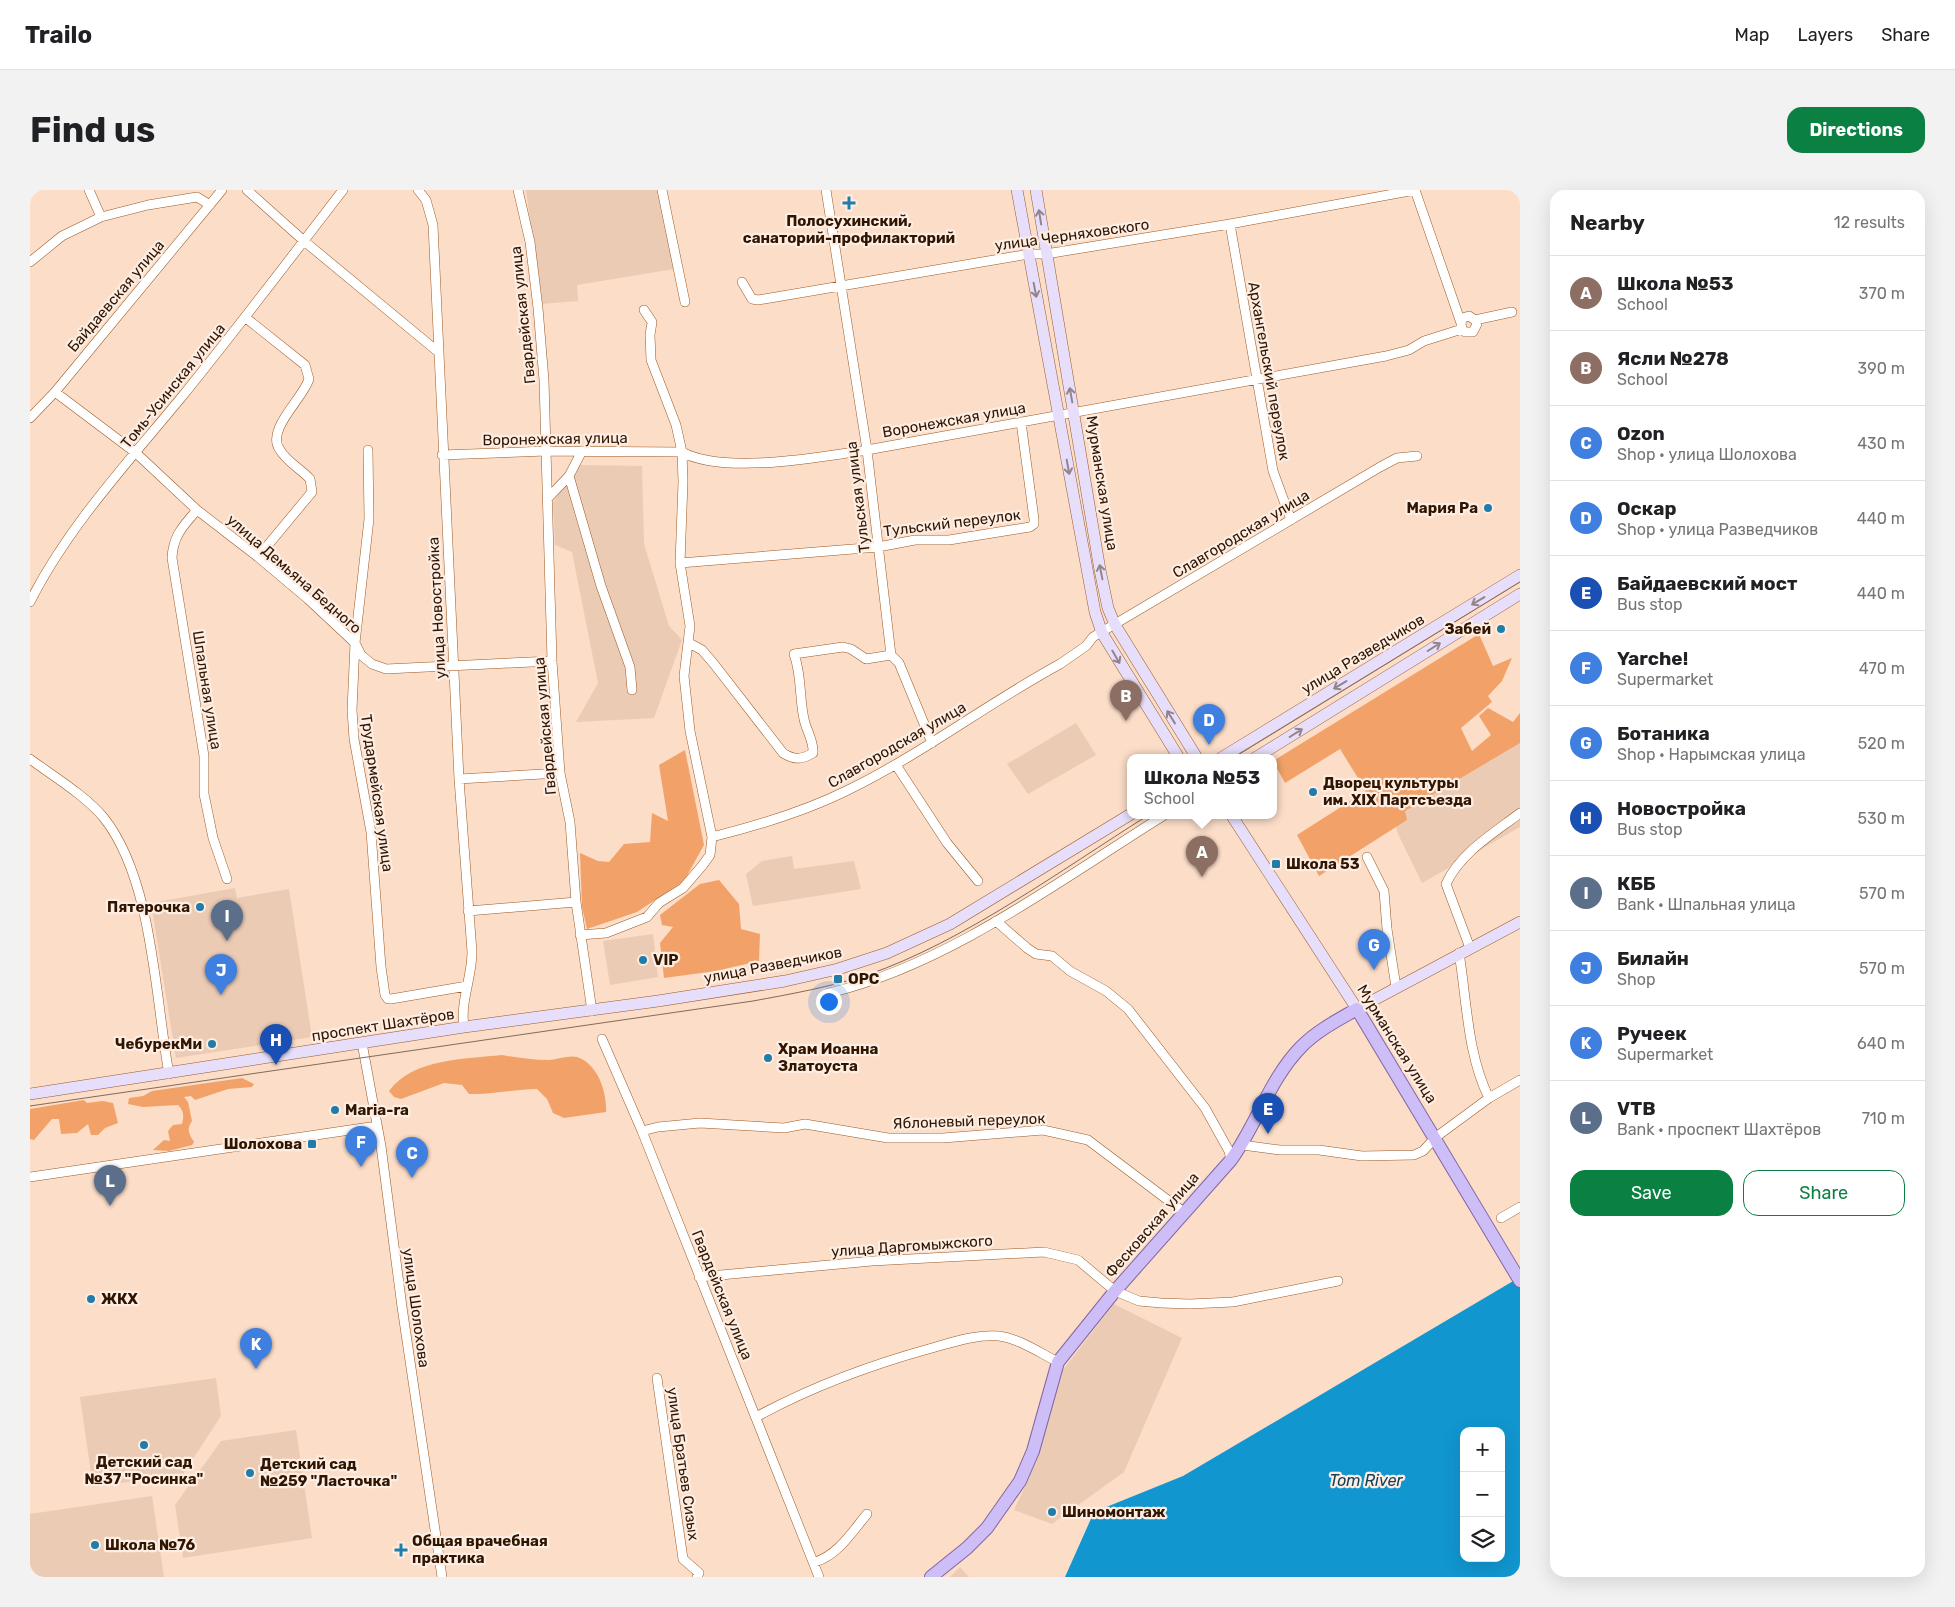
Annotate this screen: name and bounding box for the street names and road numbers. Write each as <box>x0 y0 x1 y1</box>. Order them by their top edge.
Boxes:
street label: улица Черняховского <box>994 215 1150 255</box>
street label: Байдаевская улица <box>64 236 168 356</box>
street label: Гвардейская улица <box>507 245 539 385</box>
street label: Архангельский переулок <box>1244 280 1294 462</box>
street label: Томь-Усинская улица <box>117 320 229 452</box>
street label: Воронежская улица <box>881 399 1027 441</box>
street label: Мурманская улица <box>1082 414 1122 552</box>
street label: Воронежская улица <box>482 429 628 449</box>
street label: Тульская улица <box>842 440 874 554</box>
street label: Славгородская улица <box>1169 486 1313 582</box>
street label: Тульский переулок <box>882 506 1022 540</box>
street label: улица Демьяна Бедного <box>223 511 365 637</box>
street label: улица Новостройка <box>424 537 450 679</box>
street label: улица Разведчиков <box>1298 610 1428 698</box>
street label: Шпальная улица <box>189 629 225 751</box>
street label: Гвардейская улица <box>530 656 560 796</box>
street label: Славгородская улица <box>825 698 969 792</box>
street label: Трудармейская улица <box>357 713 397 873</box>
street label: улица Разведчиков <box>702 943 844 987</box>
street label: Мурманская улица <box>1353 981 1441 1107</box>
street label: проспект Шахтёров <box>310 1005 456 1045</box>
street label: Яблоневый переулок <box>892 1109 1046 1133</box>
street label: Фесковская улица <box>1101 1169 1203 1281</box>
street label: Гвардейская улица <box>688 1227 756 1363</box>
street label: улица Даргомыжского <box>831 1231 993 1261</box>
street label: улица Шолохова <box>399 1247 433 1369</box>
street label: улица Братьев Сизых <box>663 1386 703 1542</box>

